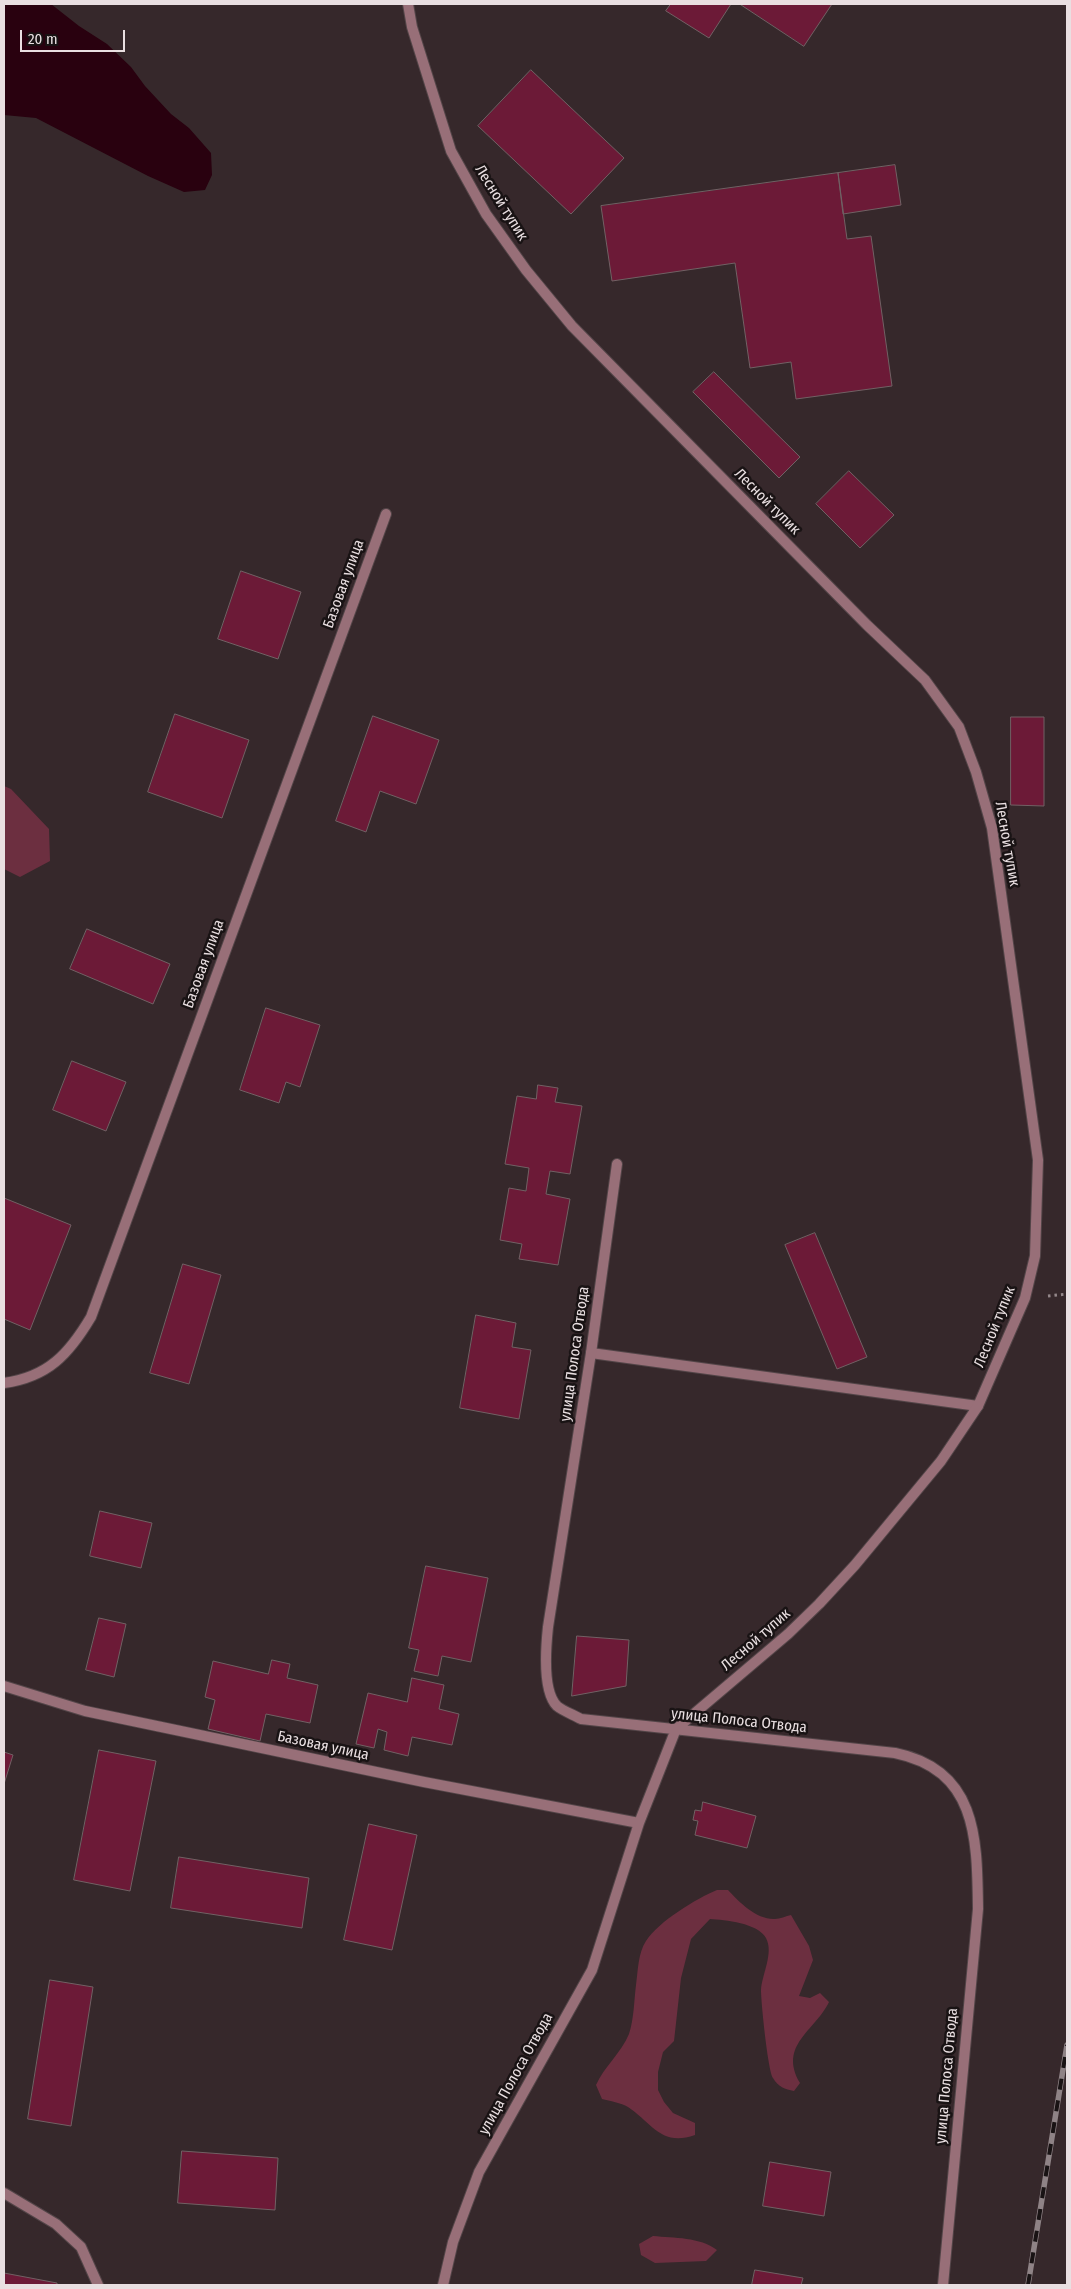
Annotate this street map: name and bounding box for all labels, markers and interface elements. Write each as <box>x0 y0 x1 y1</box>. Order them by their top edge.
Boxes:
scale bar <box>22 20 128 52</box>
text: 20 m <box>28 30 58 48</box>
street label: Лесной тупик <box>471 162 531 244</box>
street label: Лесной тупик <box>730 465 804 539</box>
street label: Базовая улица <box>320 537 368 631</box>
street label: Лесной тупик <box>991 800 1023 888</box>
street label: Базовая улица <box>180 917 228 1011</box>
street label: Лесной тупик <box>971 1284 1019 1370</box>
street label: улица Полоса Отвода <box>557 1285 593 1423</box>
street label: Лесной тупик <box>718 1605 794 1675</box>
street label: улица Полоса Отвода <box>670 1705 808 1737</box>
street label: Базовая улица <box>276 1728 370 1764</box>
street label: улица Полоса Отвода <box>932 2007 962 2145</box>
street label: улица Полоса Отвода <box>475 2010 557 2138</box>

